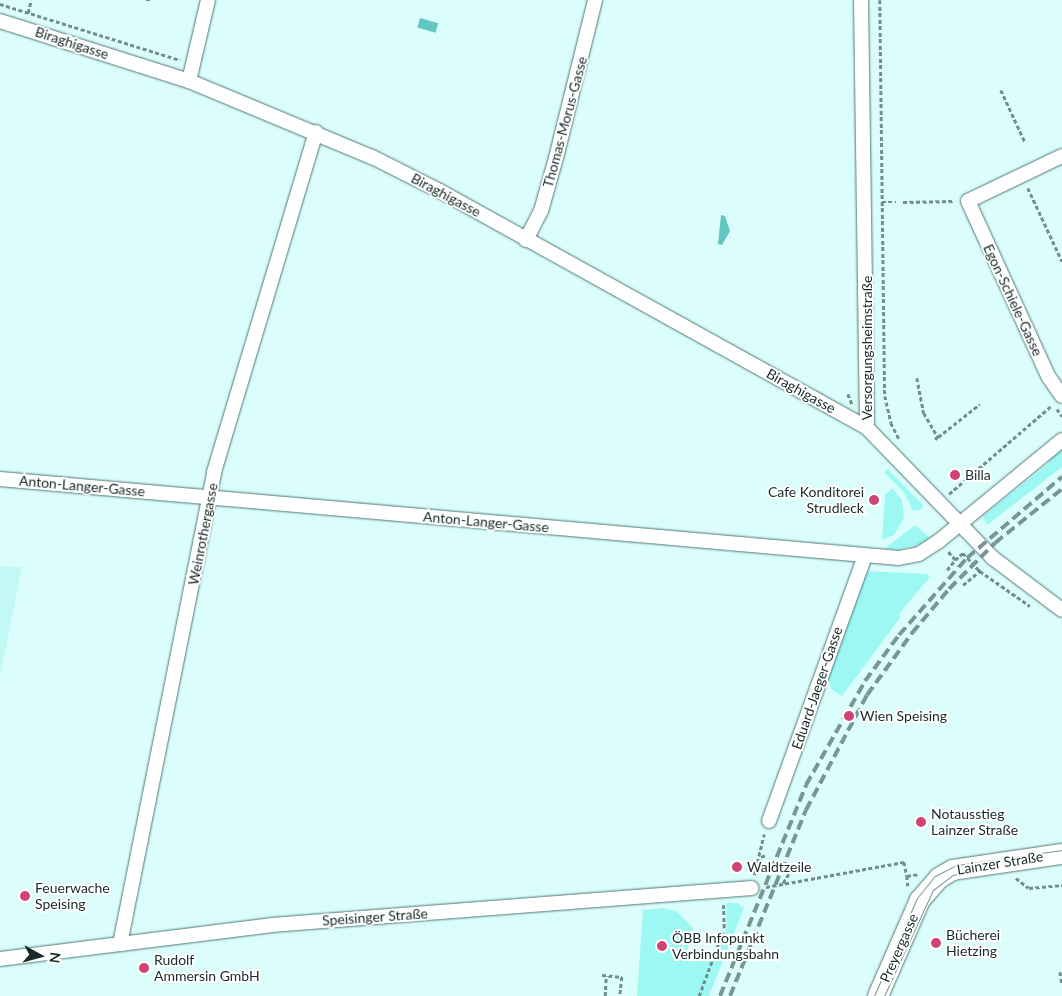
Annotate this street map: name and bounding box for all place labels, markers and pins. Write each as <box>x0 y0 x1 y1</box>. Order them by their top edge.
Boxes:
place label: Billa <box>965 467 991 483</box>
marker: Billa <box>949 469 961 481</box>
place label: Cafe Konditorei Strudleck <box>768 484 864 516</box>
marker: Cafe Konditorei Strudleck <box>868 494 880 506</box>
place label: Wien Speising <box>860 708 947 724</box>
marker: Wien Speising <box>842 709 856 723</box>
place label: Notausstieg Lainzer Straße <box>931 806 1018 839</box>
marker: Notausstieg Lainzer Straße <box>915 816 927 828</box>
place label: Waldtzeile <box>747 859 811 875</box>
marker: Waldtzeile <box>731 861 743 873</box>
place label: Feuerwache Speising <box>35 880 110 912</box>
marker: Feuerwache Speising <box>19 890 31 902</box>
place label: Bücherei Hietzing <box>946 927 1000 960</box>
place label: ÖBB Infopunkt Verbindungsbahn <box>672 930 779 962</box>
marker: Bücherei Hietzing <box>930 937 942 949</box>
marker: ÖBB Infopunkt Verbindungsbahn <box>656 940 668 952</box>
place label: Rudolf Ammersin GmbH <box>154 952 260 984</box>
marker: Rudolf Ammersin GmbH <box>138 962 150 974</box>

